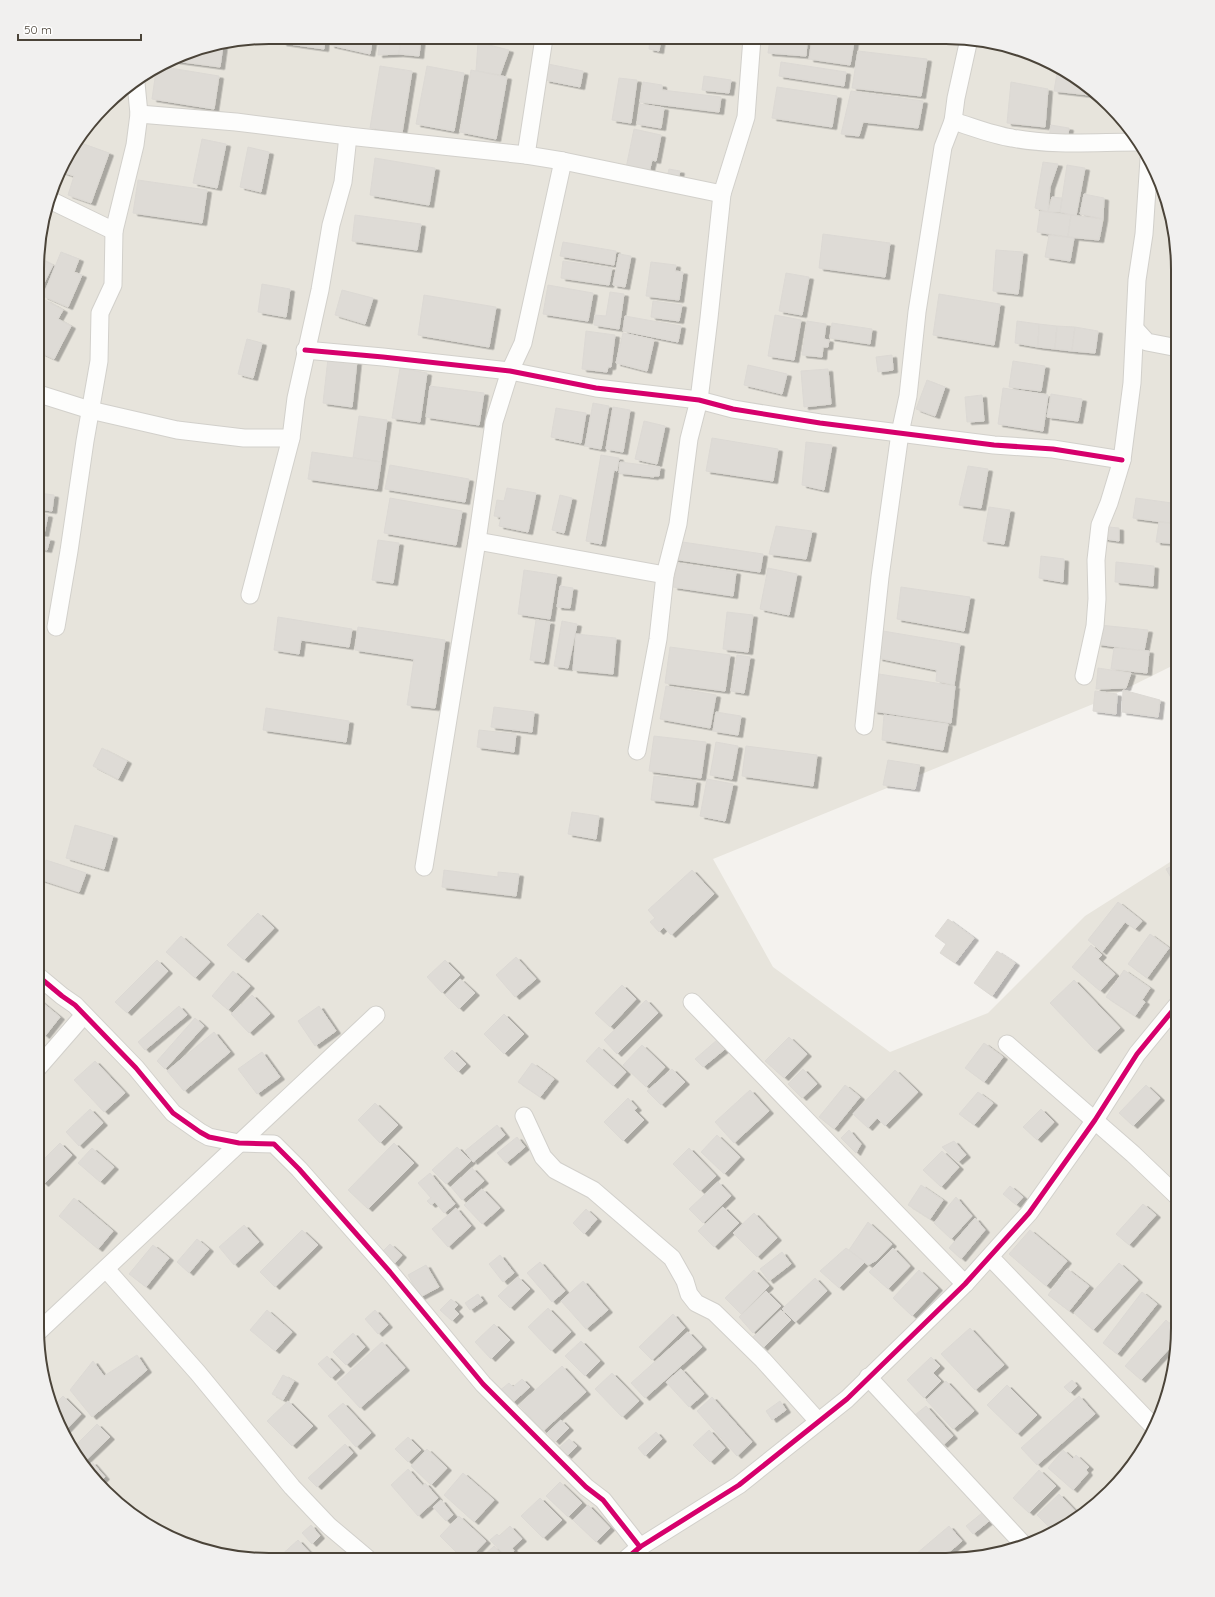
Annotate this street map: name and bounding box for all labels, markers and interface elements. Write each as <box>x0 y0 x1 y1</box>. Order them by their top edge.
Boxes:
scale bar <box>18 16 141 42</box>
text: 50 m <box>24 22 52 37</box>

